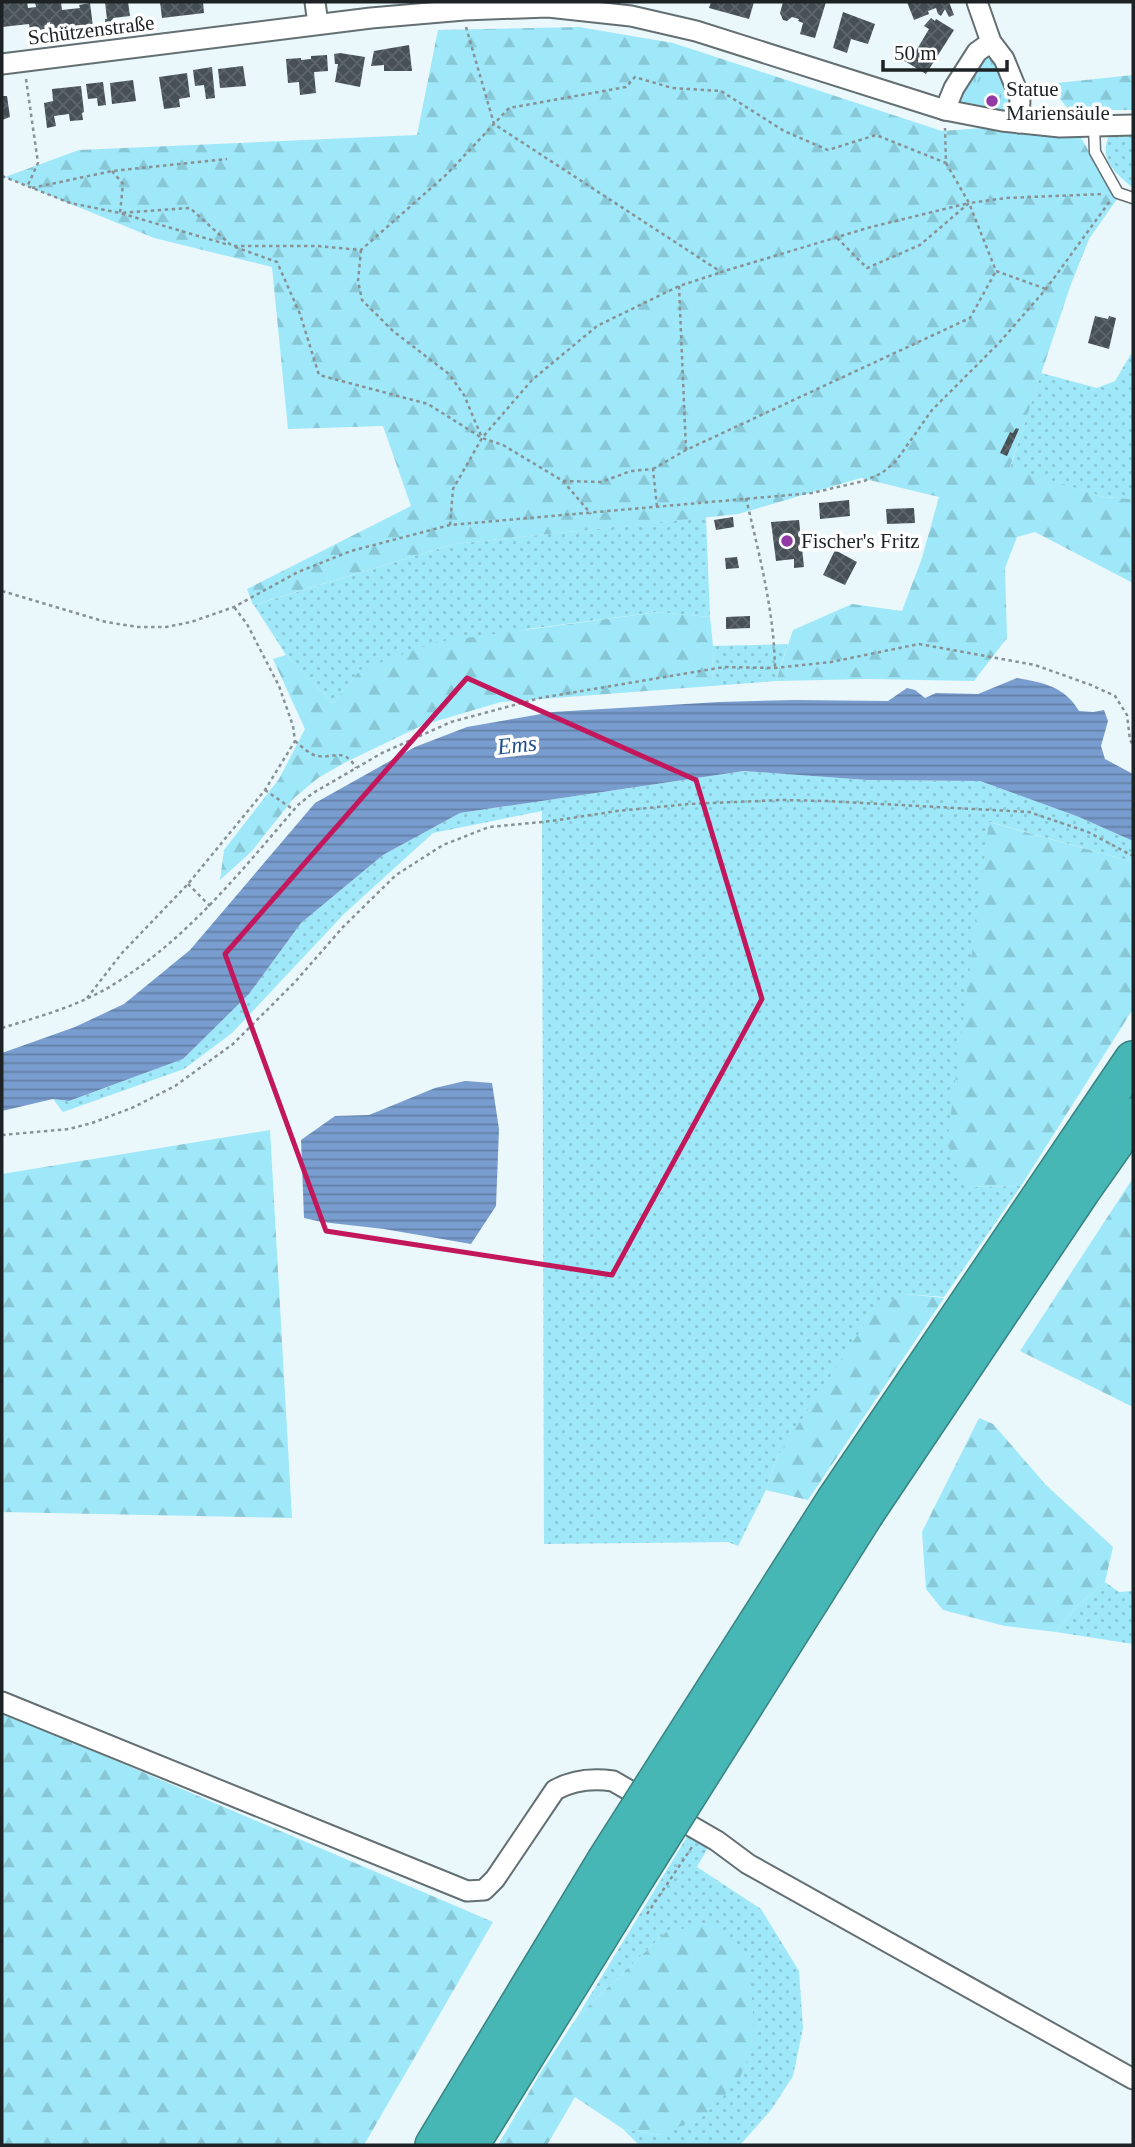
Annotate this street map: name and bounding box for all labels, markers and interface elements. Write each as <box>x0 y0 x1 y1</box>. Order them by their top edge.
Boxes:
street label: Schützenstraße <box>26 10 156 50</box>
scale bar <box>883 28 1007 72</box>
text: 50 m <box>894 41 937 65</box>
place label: Statue Mariensäule <box>1006 77 1110 125</box>
marker: Statue Mariensäule <box>984 93 1000 109</box>
place label: Fischer's Fritz <box>801 529 920 553</box>
marker: Fischer's Fritz <box>779 533 795 549</box>
water label: Ems <box>495 730 538 760</box>

